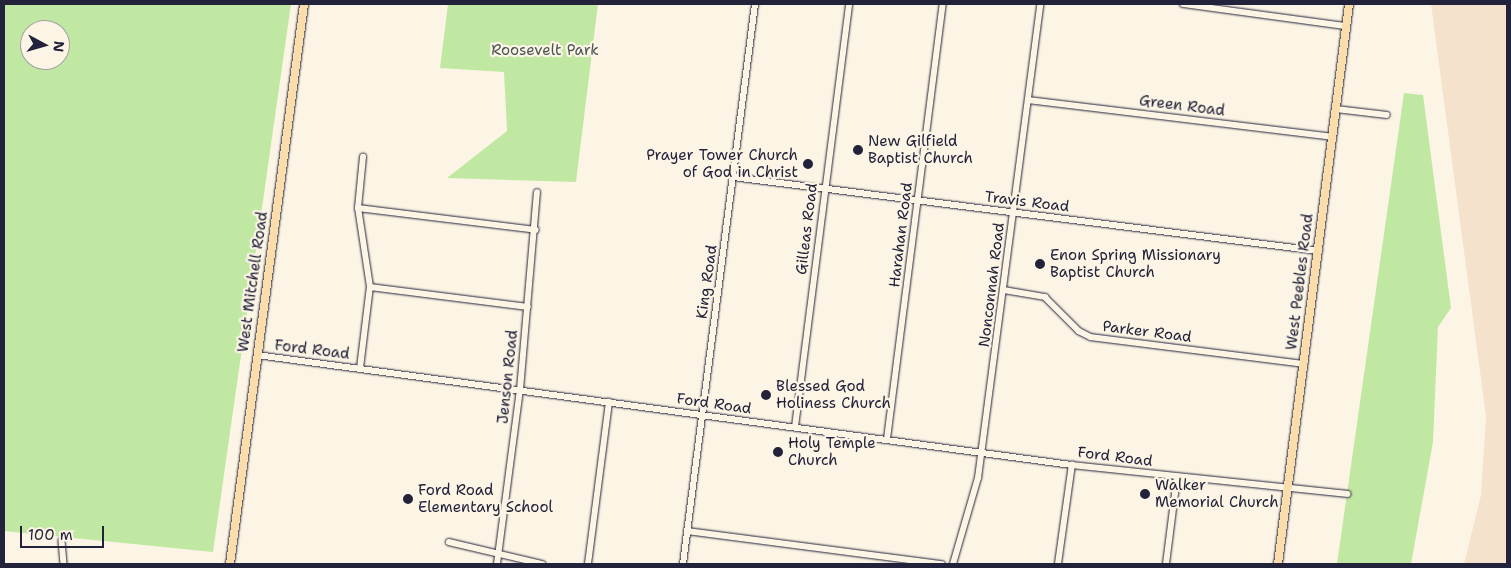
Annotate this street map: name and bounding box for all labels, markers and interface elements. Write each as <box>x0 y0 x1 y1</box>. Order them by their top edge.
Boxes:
north arrow <box>20 20 70 70</box>
text: N <box>49 40 68 53</box>
park label: Roosevelt Park <box>491 42 599 60</box>
street label: Green Road <box>1138 92 1226 120</box>
place label: New Gilfield Baptist Church <box>868 132 973 167</box>
marker: New Gilfield Baptist Church <box>852 144 864 156</box>
place label: Prayer Tower Church of God in Christ <box>646 146 798 181</box>
marker: Prayer Tower Church of God in Christ <box>802 158 814 170</box>
street label: Harahan Road <box>886 181 916 289</box>
street label: Gilleas Road <box>792 182 822 276</box>
street label: Travis Road <box>984 188 1070 216</box>
street label: West Mitchell Road <box>234 210 272 354</box>
street label: West Peebles Road <box>1283 213 1317 351</box>
street label: Nonconnah Road <box>975 222 1009 348</box>
street label: King Road <box>693 244 721 320</box>
place label: Enon Spring Missionary Baptist Church <box>1050 246 1221 281</box>
marker: Enon Spring Missionary Baptist Church <box>1034 258 1046 270</box>
street label: Parker Road <box>1101 318 1193 346</box>
street label: Jenson Road <box>494 329 522 425</box>
street label: Ford Road <box>273 336 351 364</box>
place label: Blessed God Holiness Church <box>776 377 891 412</box>
marker: Blessed God Holiness Church <box>760 389 772 401</box>
street label: Ford Road <box>675 390 753 418</box>
place label: Holy Temple Church <box>788 434 876 469</box>
street label: Ford Road <box>1076 443 1154 471</box>
marker: Holy Temple Church <box>772 446 784 458</box>
place label: Walker Memorial Church <box>1155 476 1279 511</box>
place label: Ford Road Elementary School <box>418 481 553 516</box>
marker: Walker Memorial Church <box>1139 488 1151 500</box>
marker: Ford Road Elementary School <box>402 493 414 505</box>
scale bar <box>22 516 106 548</box>
text: 100 m <box>28 525 73 545</box>

